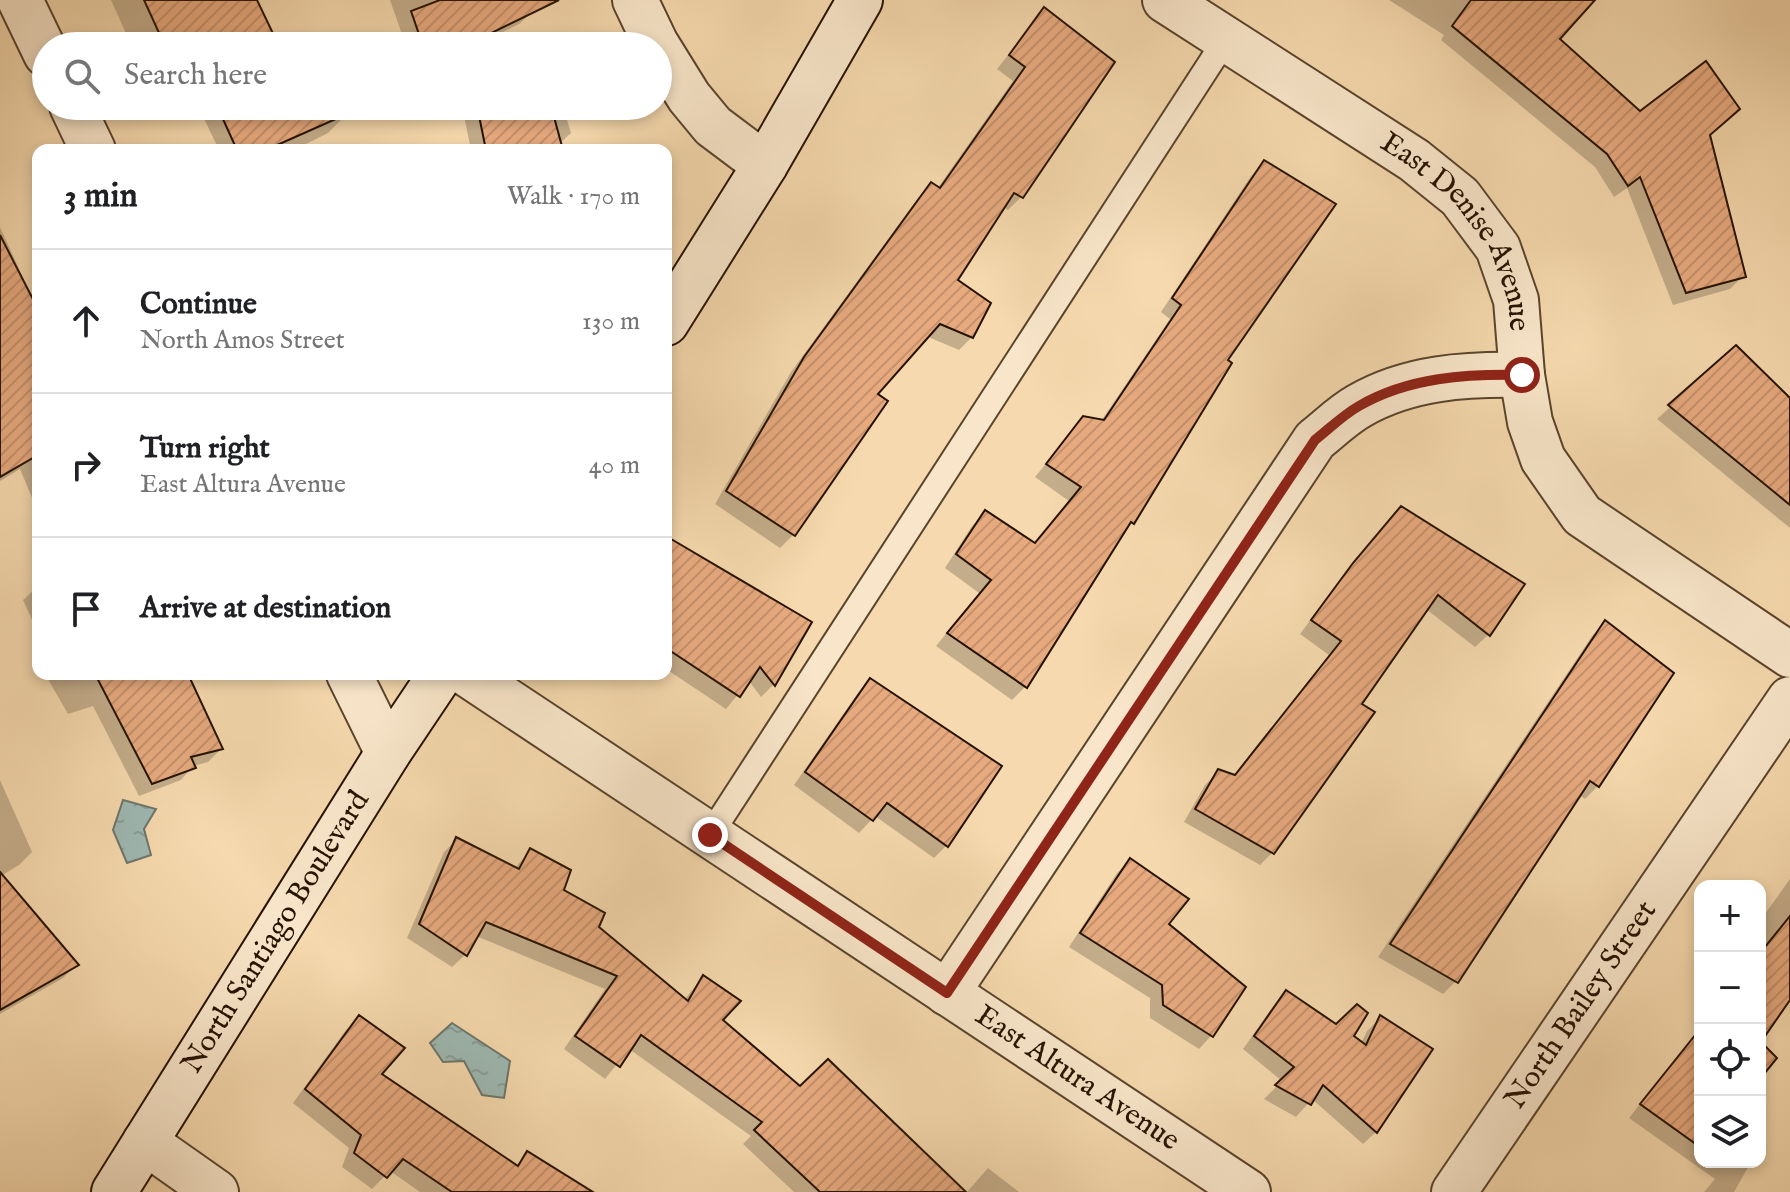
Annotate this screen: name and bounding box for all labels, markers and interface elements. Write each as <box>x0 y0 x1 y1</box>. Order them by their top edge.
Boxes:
search box <box>32 32 672 120</box>
icon: search <box>60 54 104 98</box>
text: Search here <box>124 57 267 95</box>
street label: East Denise Avenue <box>1373 124 1537 333</box>
text: 3 min <box>64 175 138 218</box>
text: Walk · 170 m <box>507 180 640 213</box>
text: Continue <box>140 286 257 324</box>
icon: ahead <box>64 299 108 343</box>
text: 130 m <box>582 305 640 338</box>
text: North Amos Street <box>140 324 345 357</box>
route start <box>1504 357 1540 393</box>
text: Turn right <box>140 430 270 468</box>
icon: right <box>64 443 108 487</box>
text: 40 m <box>589 449 640 482</box>
text: East Altura Avenue <box>140 468 346 501</box>
icon: arrive <box>64 587 108 631</box>
text: Arrive at destination <box>140 590 391 628</box>
street label: North Santiago Boulevard <box>174 783 379 1081</box>
route end <box>692 817 728 853</box>
map controls <box>1694 880 1766 1168</box>
button: + <box>1694 880 1766 952</box>
street label: North Bailey Street <box>1497 894 1666 1117</box>
button: − <box>1694 952 1766 1024</box>
street label: East Altura Avenue <box>967 997 1187 1160</box>
button: locate <box>1694 1024 1766 1096</box>
button: layers <box>1694 1096 1766 1168</box>

